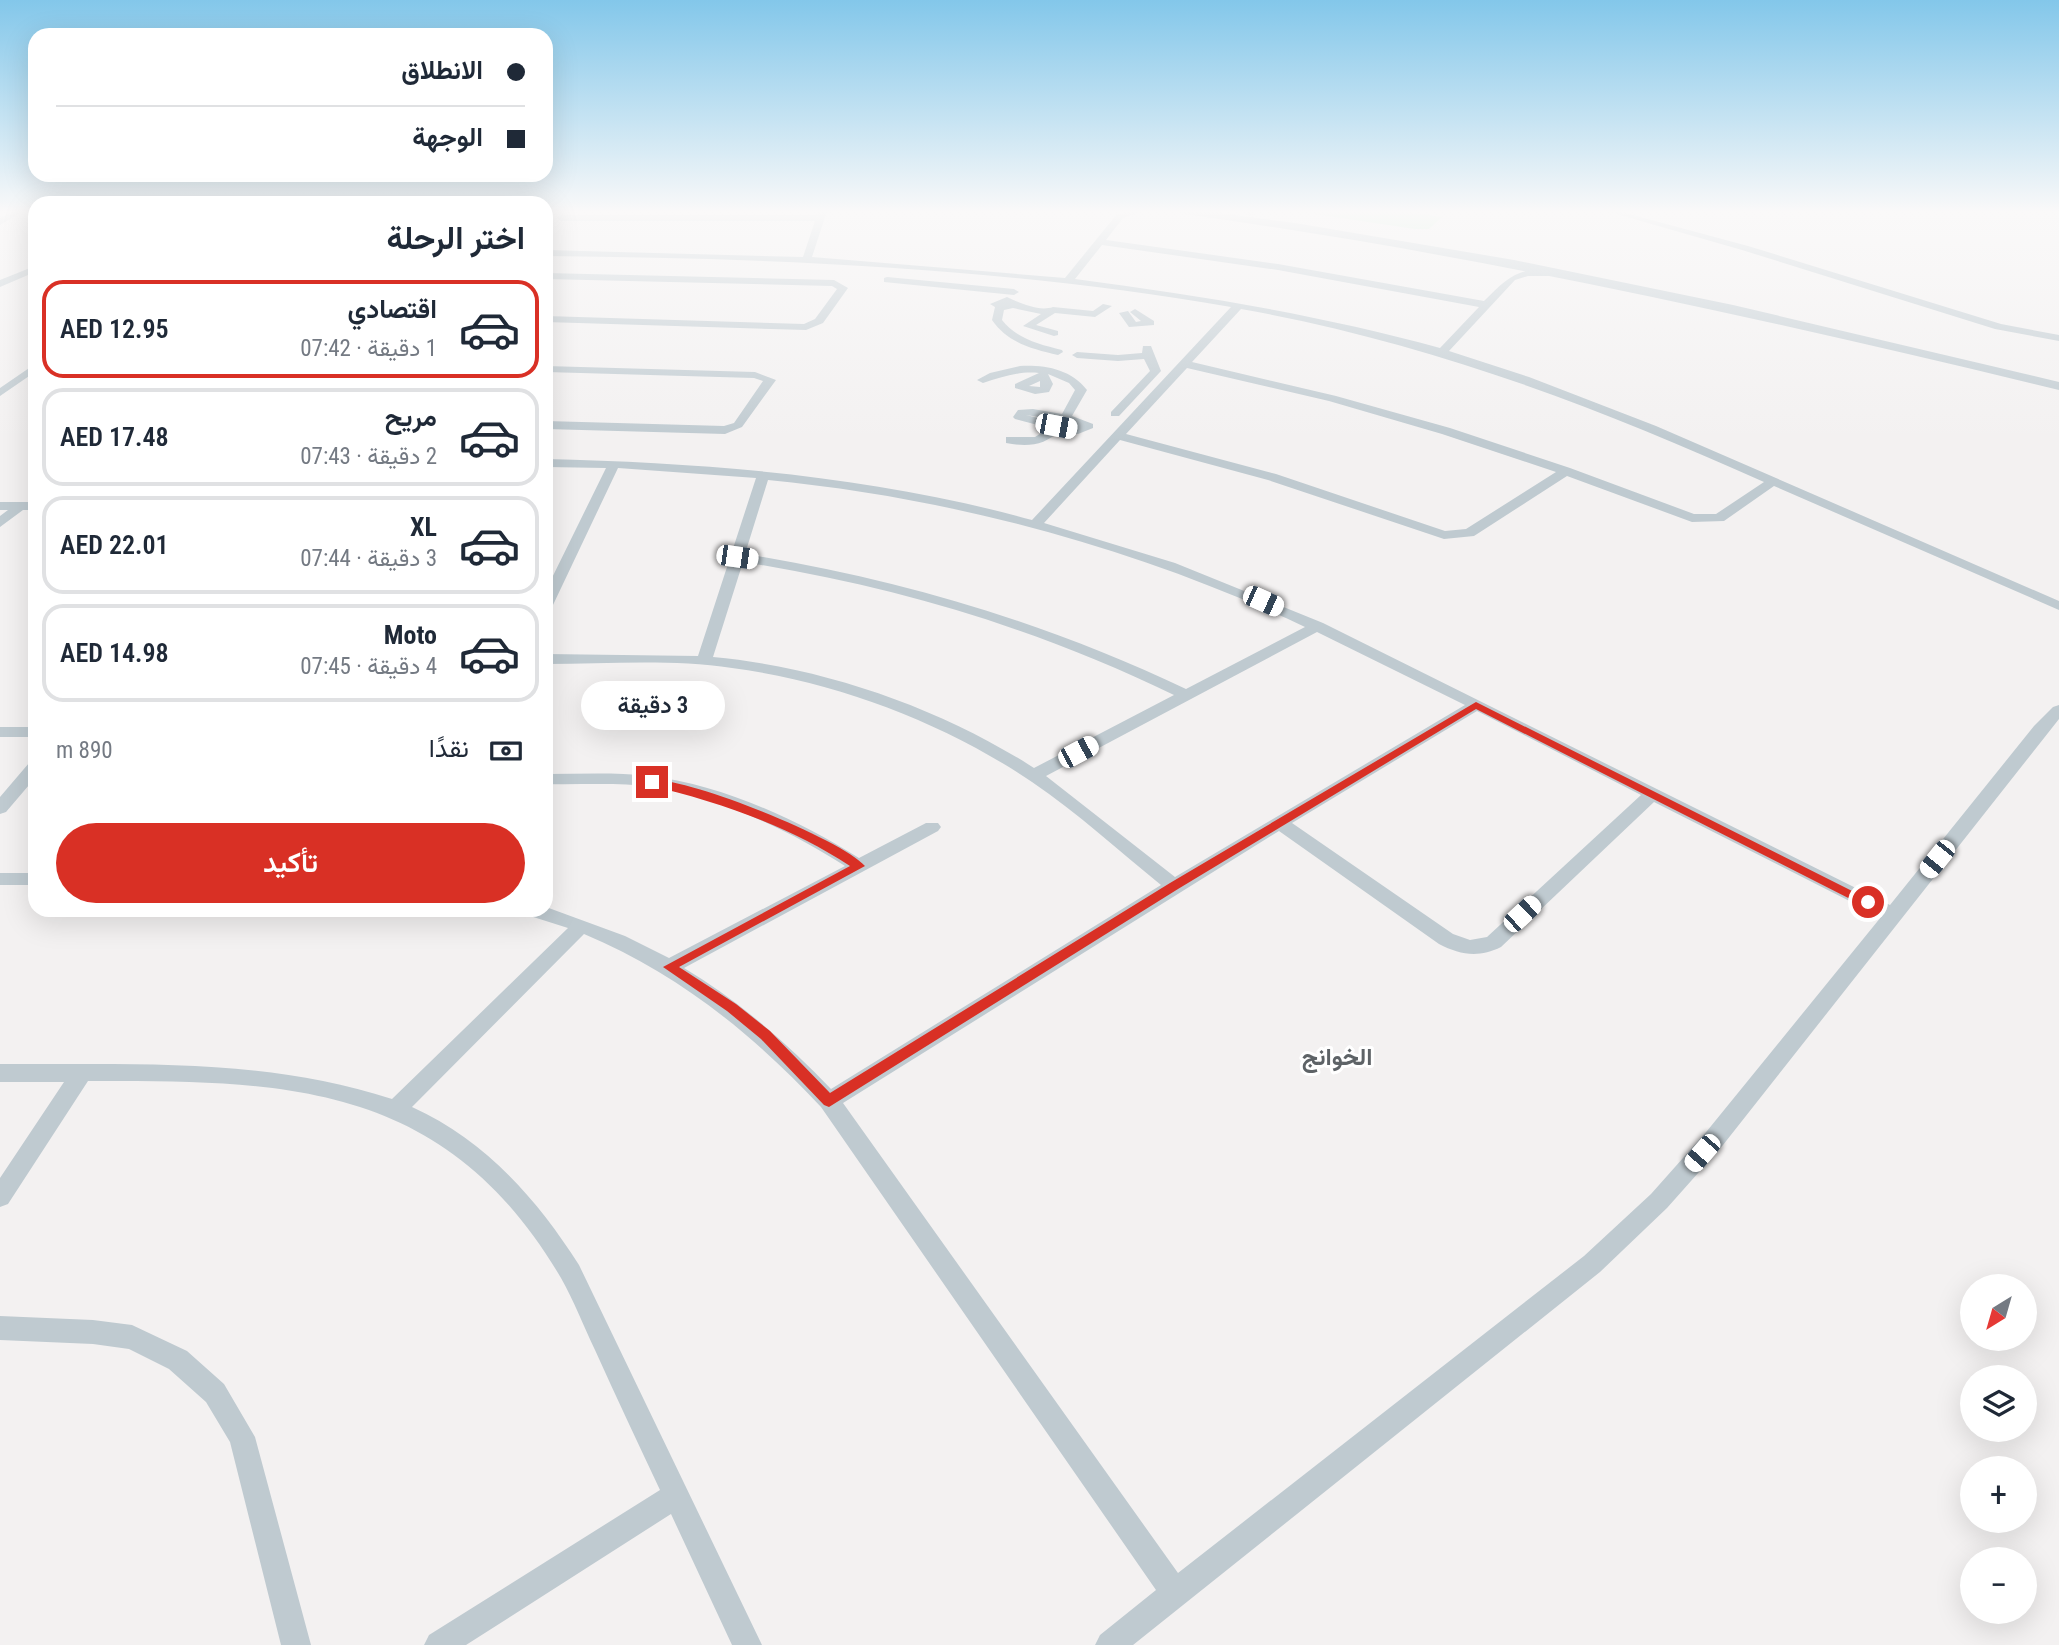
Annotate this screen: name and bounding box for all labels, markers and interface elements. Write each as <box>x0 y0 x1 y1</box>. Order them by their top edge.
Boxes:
text: الانطلاق <box>401 55 483 85</box>
text: الوجهة <box>412 122 483 152</box>
text: اختر الرحلة <box>386 219 525 257</box>
text: اقتصادي <box>348 294 437 324</box>
icon: car <box>458 298 521 361</box>
text: AED 12.95 <box>60 314 169 344</box>
text: 1 دقيقة · 07:42 <box>300 335 437 362</box>
text: مريح <box>385 402 437 432</box>
icon: car <box>458 406 521 469</box>
car <box>1034 412 1079 440</box>
text: AED 17.48 <box>60 422 169 452</box>
text: 2 دقيقة · 07:43 <box>300 443 437 470</box>
text: XL <box>410 512 437 542</box>
icon: car <box>458 514 521 577</box>
text: AED 22.01 <box>60 530 169 560</box>
car <box>715 544 760 570</box>
text: 3 دقيقة · 07:44 <box>300 545 437 572</box>
car <box>1240 583 1287 619</box>
text: Moto <box>384 620 437 650</box>
icon: car <box>458 622 521 685</box>
text: AED 14.98 <box>60 638 169 668</box>
text: 4 دقيقة · 07:45 <box>300 653 437 680</box>
callout: 3 دقيقة <box>580 680 724 730</box>
text: 3 دقيقة <box>618 692 688 719</box>
icon: cash <box>487 732 525 770</box>
text: نقدًا <box>429 733 469 763</box>
car <box>1055 733 1102 771</box>
text: 890 m <box>56 737 113 764</box>
route end <box>636 766 668 798</box>
button: تأكيد <box>56 823 525 903</box>
car <box>1916 836 1959 882</box>
route start <box>1852 886 1884 918</box>
car <box>1500 892 1545 936</box>
district label: الخوانج <box>1302 1043 1372 1074</box>
car <box>1681 1130 1724 1176</box>
north arrow <box>1960 1274 2037 1351</box>
map controls <box>1960 1274 2037 1624</box>
button: layers <box>1960 1365 2037 1442</box>
button: + <box>1960 1456 2037 1533</box>
button: − <box>1960 1547 2037 1624</box>

